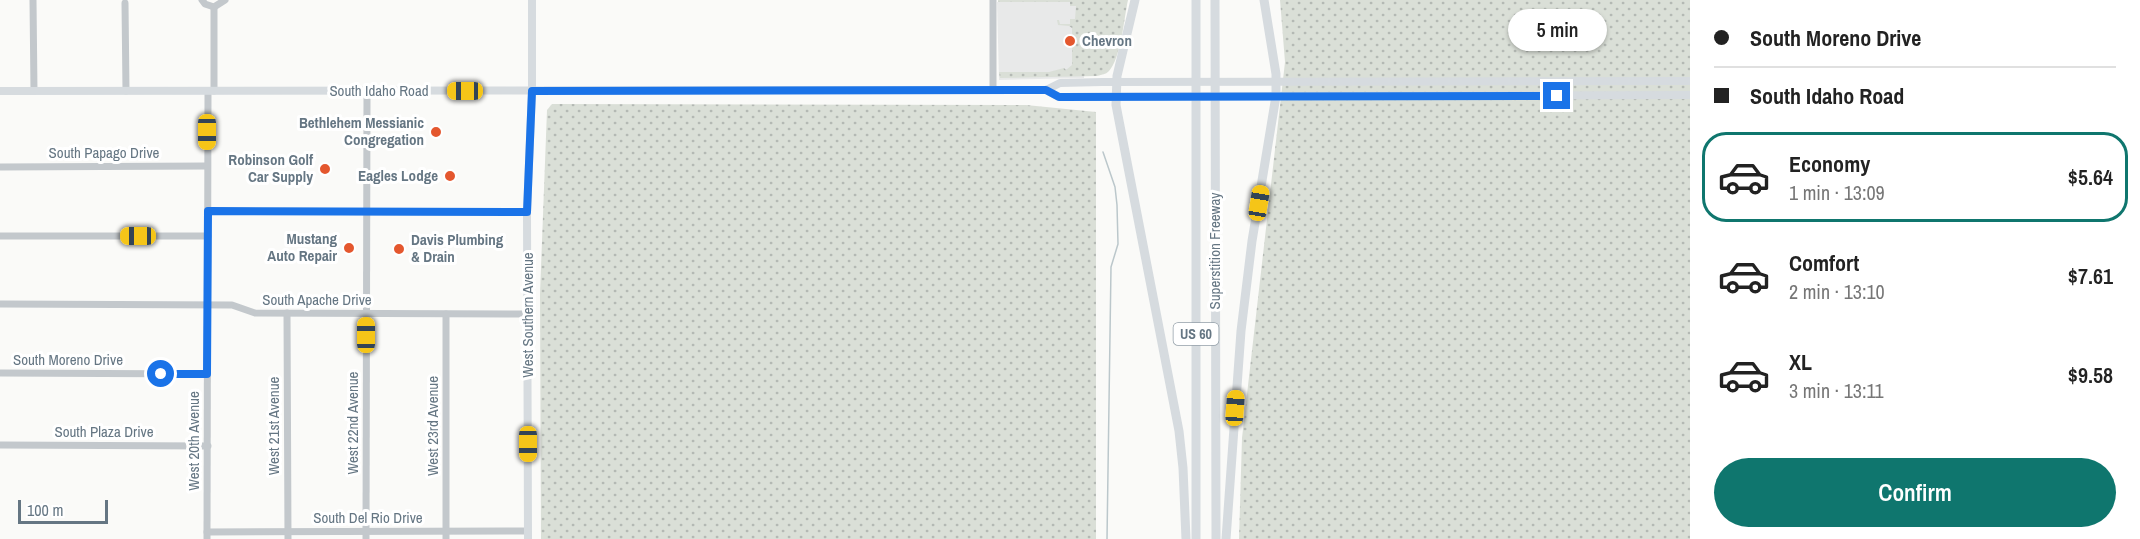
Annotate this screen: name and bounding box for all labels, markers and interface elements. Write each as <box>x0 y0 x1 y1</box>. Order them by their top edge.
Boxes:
callout: 5 min <box>1508 9 1606 51</box>
text: 5 min <box>1536 16 1579 43</box>
text: South Moreno Drive <box>1750 23 1921 53</box>
place label: Chevron <box>1082 30 1132 51</box>
marker: Chevron <box>1063 34 1077 48</box>
street label: South Idaho Road <box>329 80 429 101</box>
text: South Idaho Road <box>1750 81 1904 111</box>
car <box>447 82 483 100</box>
route end <box>1543 82 1570 109</box>
place label: Bethlehem Messianic Congregation <box>299 112 424 150</box>
car <box>198 114 216 150</box>
marker: Bethlehem Messianic Congregation <box>429 125 443 139</box>
street label: South Papago Drive <box>49 142 160 163</box>
place label: Robinson Golf Car Supply <box>228 149 314 187</box>
text: Economy <box>1789 149 1870 179</box>
icon: car <box>1717 150 1771 204</box>
marker: Robinson Golf Car Supply <box>318 162 332 176</box>
text: $5.64 <box>2068 162 2113 192</box>
place label: Eagles Lodge <box>358 165 438 186</box>
marker: Eagles Lodge <box>443 169 457 183</box>
text: 1 min · 13:09 <box>1789 179 1885 206</box>
car <box>1247 184 1271 222</box>
street label: Superstition Freeway <box>1204 192 1225 309</box>
car <box>120 227 156 245</box>
place label: Mustang Auto Repair <box>267 228 337 266</box>
place label: Davis Plumbing & Drain <box>411 229 504 267</box>
marker: Mustang Auto Repair <box>342 241 356 255</box>
marker: Davis Plumbing & Drain <box>392 242 406 256</box>
text: Comfort <box>1789 248 1859 278</box>
icon: car <box>1717 249 1771 303</box>
street label: West Southern Avenue <box>517 252 538 378</box>
text: $7.61 <box>2068 261 2113 291</box>
text: 2 min · 13:10 <box>1789 278 1885 305</box>
street label: South Apache Drive <box>262 289 372 310</box>
car <box>357 317 375 353</box>
road number: US 60 <box>1174 323 1218 345</box>
text: XL <box>1789 347 1812 377</box>
icon: car <box>1717 348 1771 402</box>
street label: South Moreno Drive <box>13 349 123 370</box>
route start <box>147 360 174 387</box>
text: $9.58 <box>2068 360 2113 390</box>
street label: West 22nd Avenue <box>342 371 363 474</box>
street label: West 21st Avenue <box>263 376 284 475</box>
street label: West 23rd Avenue <box>422 376 443 476</box>
text: 3 min · 13:11 <box>1789 377 1884 404</box>
car <box>1225 389 1245 427</box>
street label: West 20th Avenue <box>183 391 204 491</box>
street label: South Plaza Drive <box>54 421 154 442</box>
car <box>519 426 537 462</box>
button: Confirm <box>1714 458 2116 527</box>
scale bar <box>18 497 108 524</box>
text: 100 m <box>27 499 63 521</box>
street label: South Del Rio Drive <box>313 507 423 528</box>

